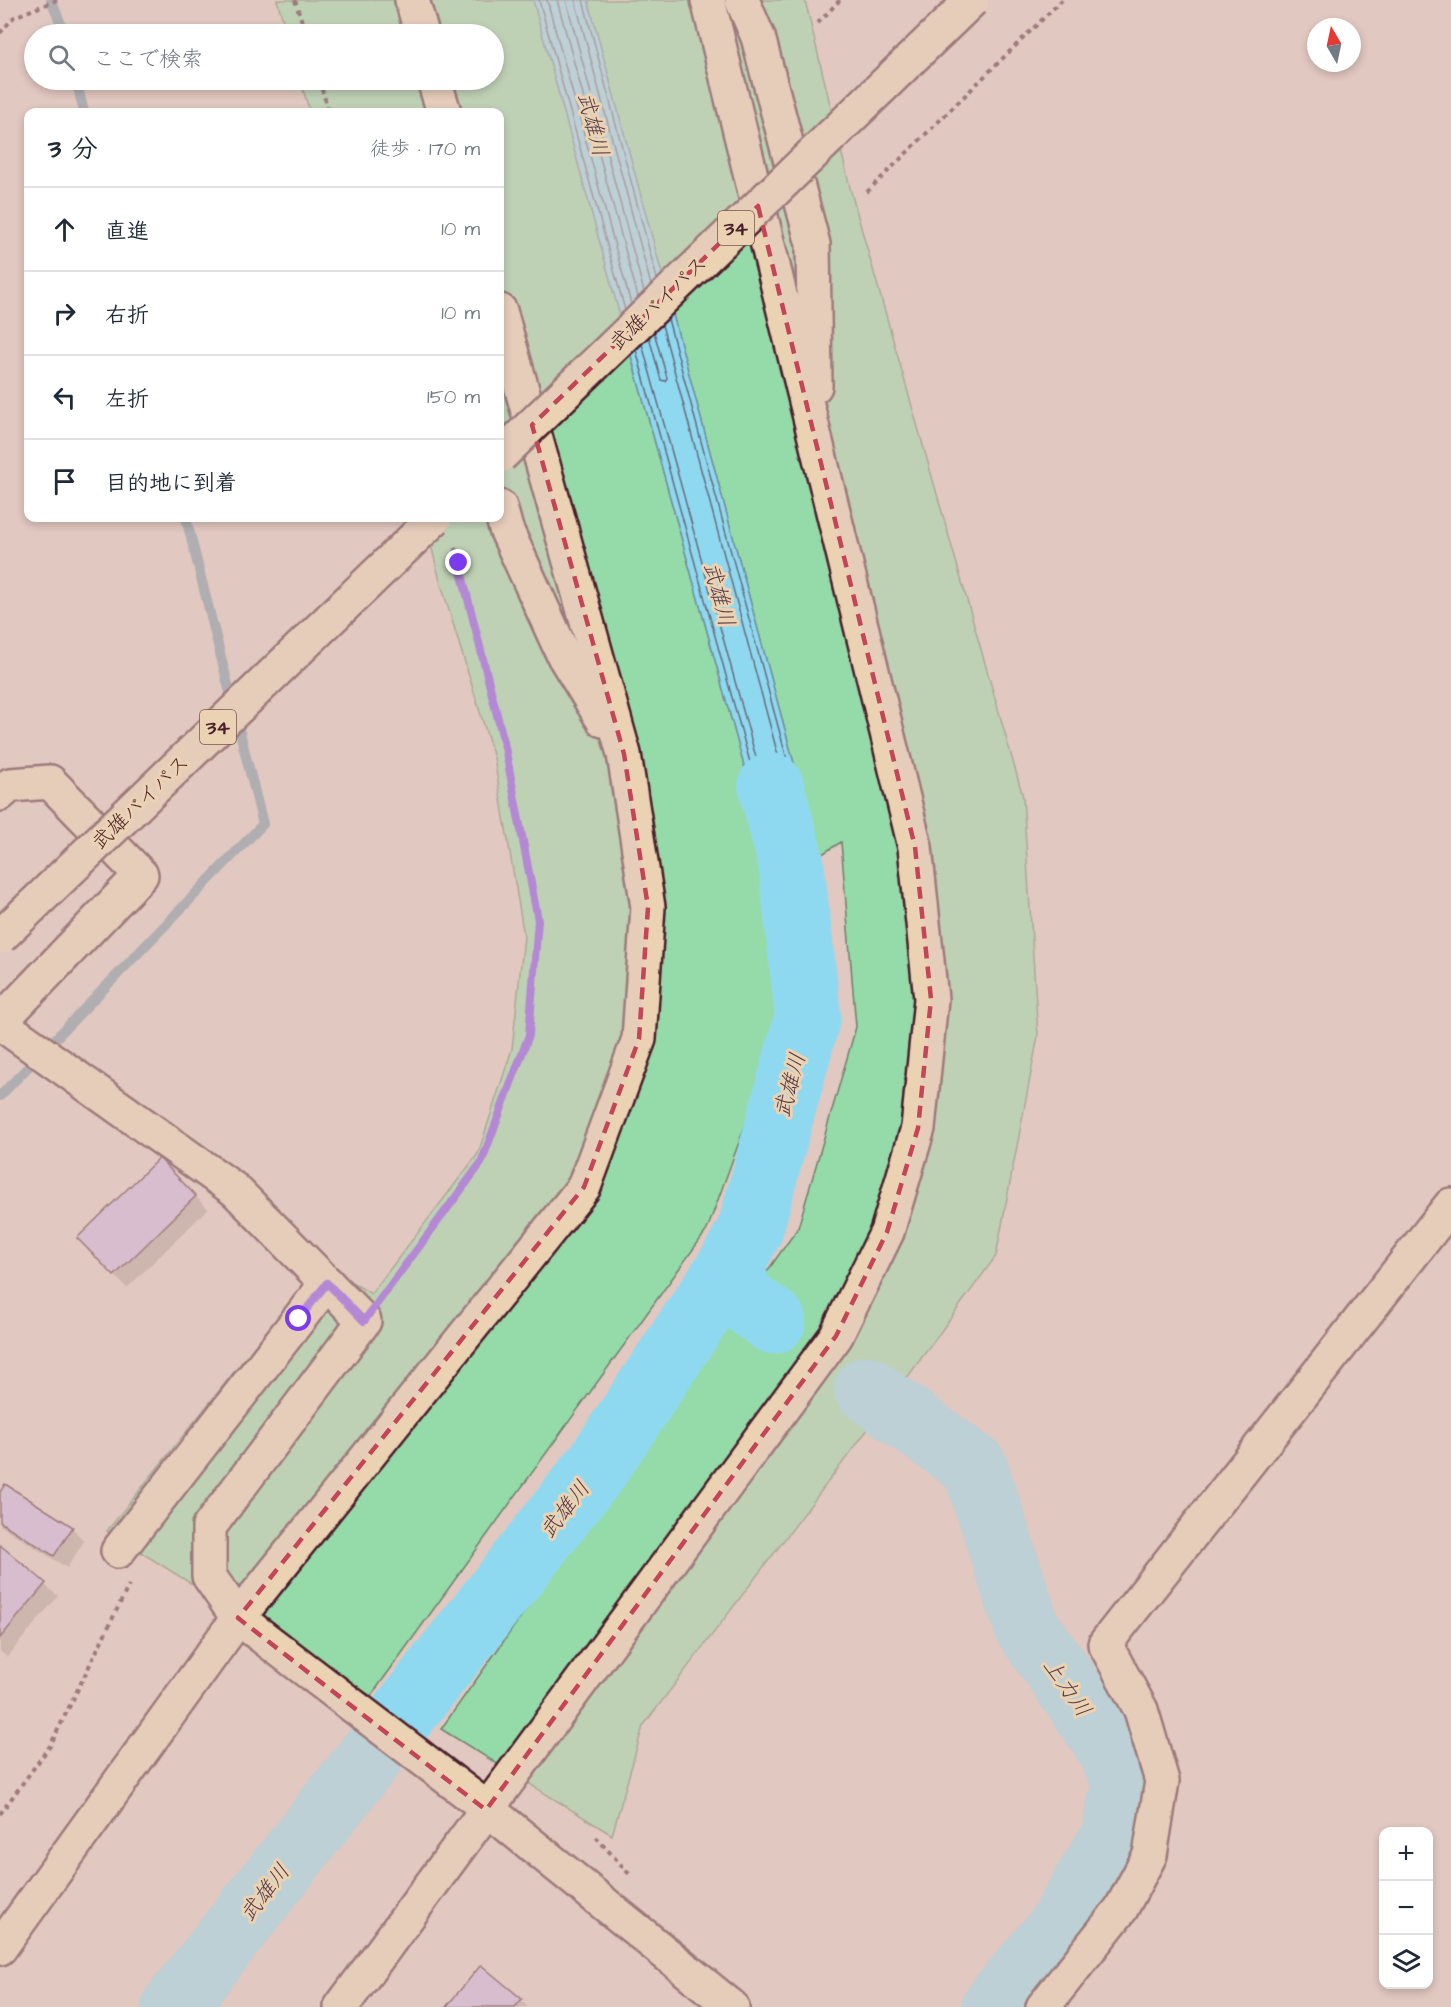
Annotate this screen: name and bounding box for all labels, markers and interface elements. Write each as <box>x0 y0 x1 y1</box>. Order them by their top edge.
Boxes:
north arrow <box>1307 18 1361 72</box>
search box <box>24 24 504 90</box>
icon: search <box>45 41 78 74</box>
text: ここで検索 <box>93 44 203 75</box>
water label: 武雄川 <box>569 88 616 160</box>
text: 3 分 <box>48 131 98 167</box>
text: 徒歩 · 170 m <box>370 135 480 163</box>
road number: 34 <box>718 211 754 245</box>
icon: ahead <box>48 213 81 246</box>
text: 10 m <box>441 215 480 243</box>
text: 直進 <box>105 216 149 247</box>
street label: 武雄バイパス <box>603 249 714 357</box>
icon: right <box>48 297 81 330</box>
text: 10 m <box>441 299 480 327</box>
text: 右折 <box>105 300 149 331</box>
icon: left <box>48 381 81 414</box>
text: 150 m <box>427 383 480 411</box>
text: 左折 <box>105 384 149 415</box>
icon: arrive <box>48 465 81 498</box>
text: 目的地に到着 <box>105 468 237 499</box>
route end <box>445 549 471 575</box>
water label: 武雄川 <box>695 558 742 630</box>
road number: 34 <box>200 710 236 744</box>
street label: 武雄バイパス <box>85 748 196 856</box>
water label: 武雄川 <box>767 1049 814 1121</box>
route start <box>285 1305 311 1331</box>
water label: 武雄川 <box>533 1474 598 1545</box>
water label: 上力川 <box>1035 1652 1098 1724</box>
map controls <box>1379 1827 1433 1989</box>
button: + <box>1379 1827 1433 1881</box>
water label: 武雄川 <box>233 1857 298 1928</box>
button: − <box>1379 1881 1433 1935</box>
button: layers <box>1379 1935 1433 1989</box>

